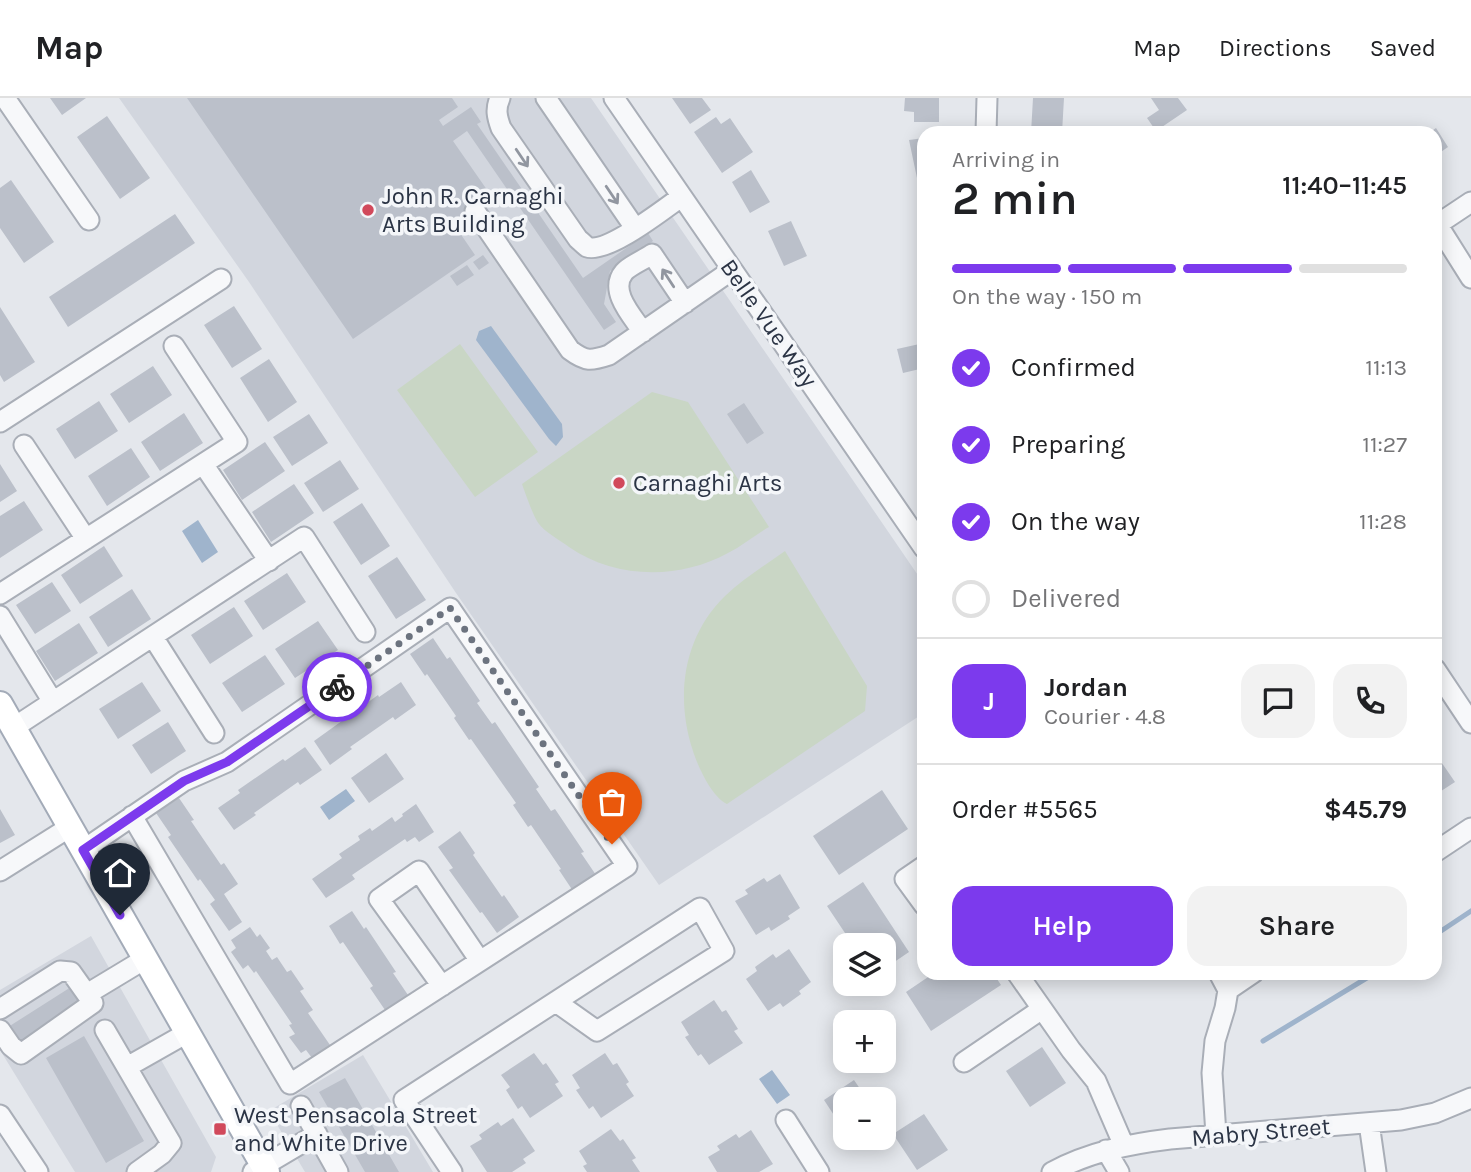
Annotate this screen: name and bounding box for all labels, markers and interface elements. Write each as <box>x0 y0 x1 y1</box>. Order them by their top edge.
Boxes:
text: Map <box>35 29 103 67</box>
text: Map <box>1133 34 1181 62</box>
text: Directions <box>1219 34 1332 62</box>
text: Saved <box>1370 34 1436 62</box>
text: Arriving in <box>952 146 1060 173</box>
one-way arrow <box>515 148 529 167</box>
text: 11:40–11:45 <box>1282 170 1407 201</box>
text: 2 min <box>952 172 1078 226</box>
place label: John R. Carnaghi Arts Building <box>382 182 564 238</box>
one-way arrow <box>605 185 619 204</box>
marker: John R. Carnaghi Arts Building <box>360 202 376 218</box>
street label: Belle Vue Way <box>715 254 823 392</box>
one-way arrow <box>661 269 675 289</box>
text: On the way · 150 m <box>952 283 1142 310</box>
icon: check <box>952 349 990 387</box>
text: Confirmed <box>1011 352 1136 383</box>
text: 11:13 <box>1365 354 1407 381</box>
icon: check <box>952 426 990 464</box>
text: Preparing <box>1011 429 1125 460</box>
text: 11:27 <box>1362 431 1407 458</box>
place label: Carnaghi Arts <box>633 469 782 497</box>
marker: Carnaghi Arts <box>611 475 627 491</box>
icon: check <box>952 503 990 541</box>
text: On the way <box>1011 506 1140 537</box>
text: 11:28 <box>1359 508 1407 535</box>
text: Delivered <box>1011 583 1121 614</box>
courier <box>302 652 372 722</box>
button: chat <box>1241 664 1315 738</box>
button: phone <box>1333 664 1407 738</box>
icon: bike <box>318 668 356 706</box>
text: Jordan <box>1044 672 1128 703</box>
text: J <box>983 686 995 717</box>
text: Courier · 4.8 <box>1044 703 1166 730</box>
pin <box>582 772 642 844</box>
icon: bag <box>593 783 631 821</box>
text: Order #5565 <box>952 794 1098 825</box>
text: $45.79 <box>1324 794 1407 825</box>
pin <box>90 843 150 915</box>
icon: home <box>101 854 139 892</box>
button: Help <box>952 886 1173 966</box>
button: Share <box>1187 886 1407 966</box>
map controls <box>833 933 896 1150</box>
button: layers <box>833 933 896 996</box>
button: + <box>833 1010 896 1073</box>
button: − <box>833 1087 896 1150</box>
place label: West Pensacola Street and White Drive <box>234 1101 477 1157</box>
street label: Mabry Street <box>1190 1112 1332 1152</box>
marker: West Pensacola Street and White Drive <box>212 1121 228 1137</box>

